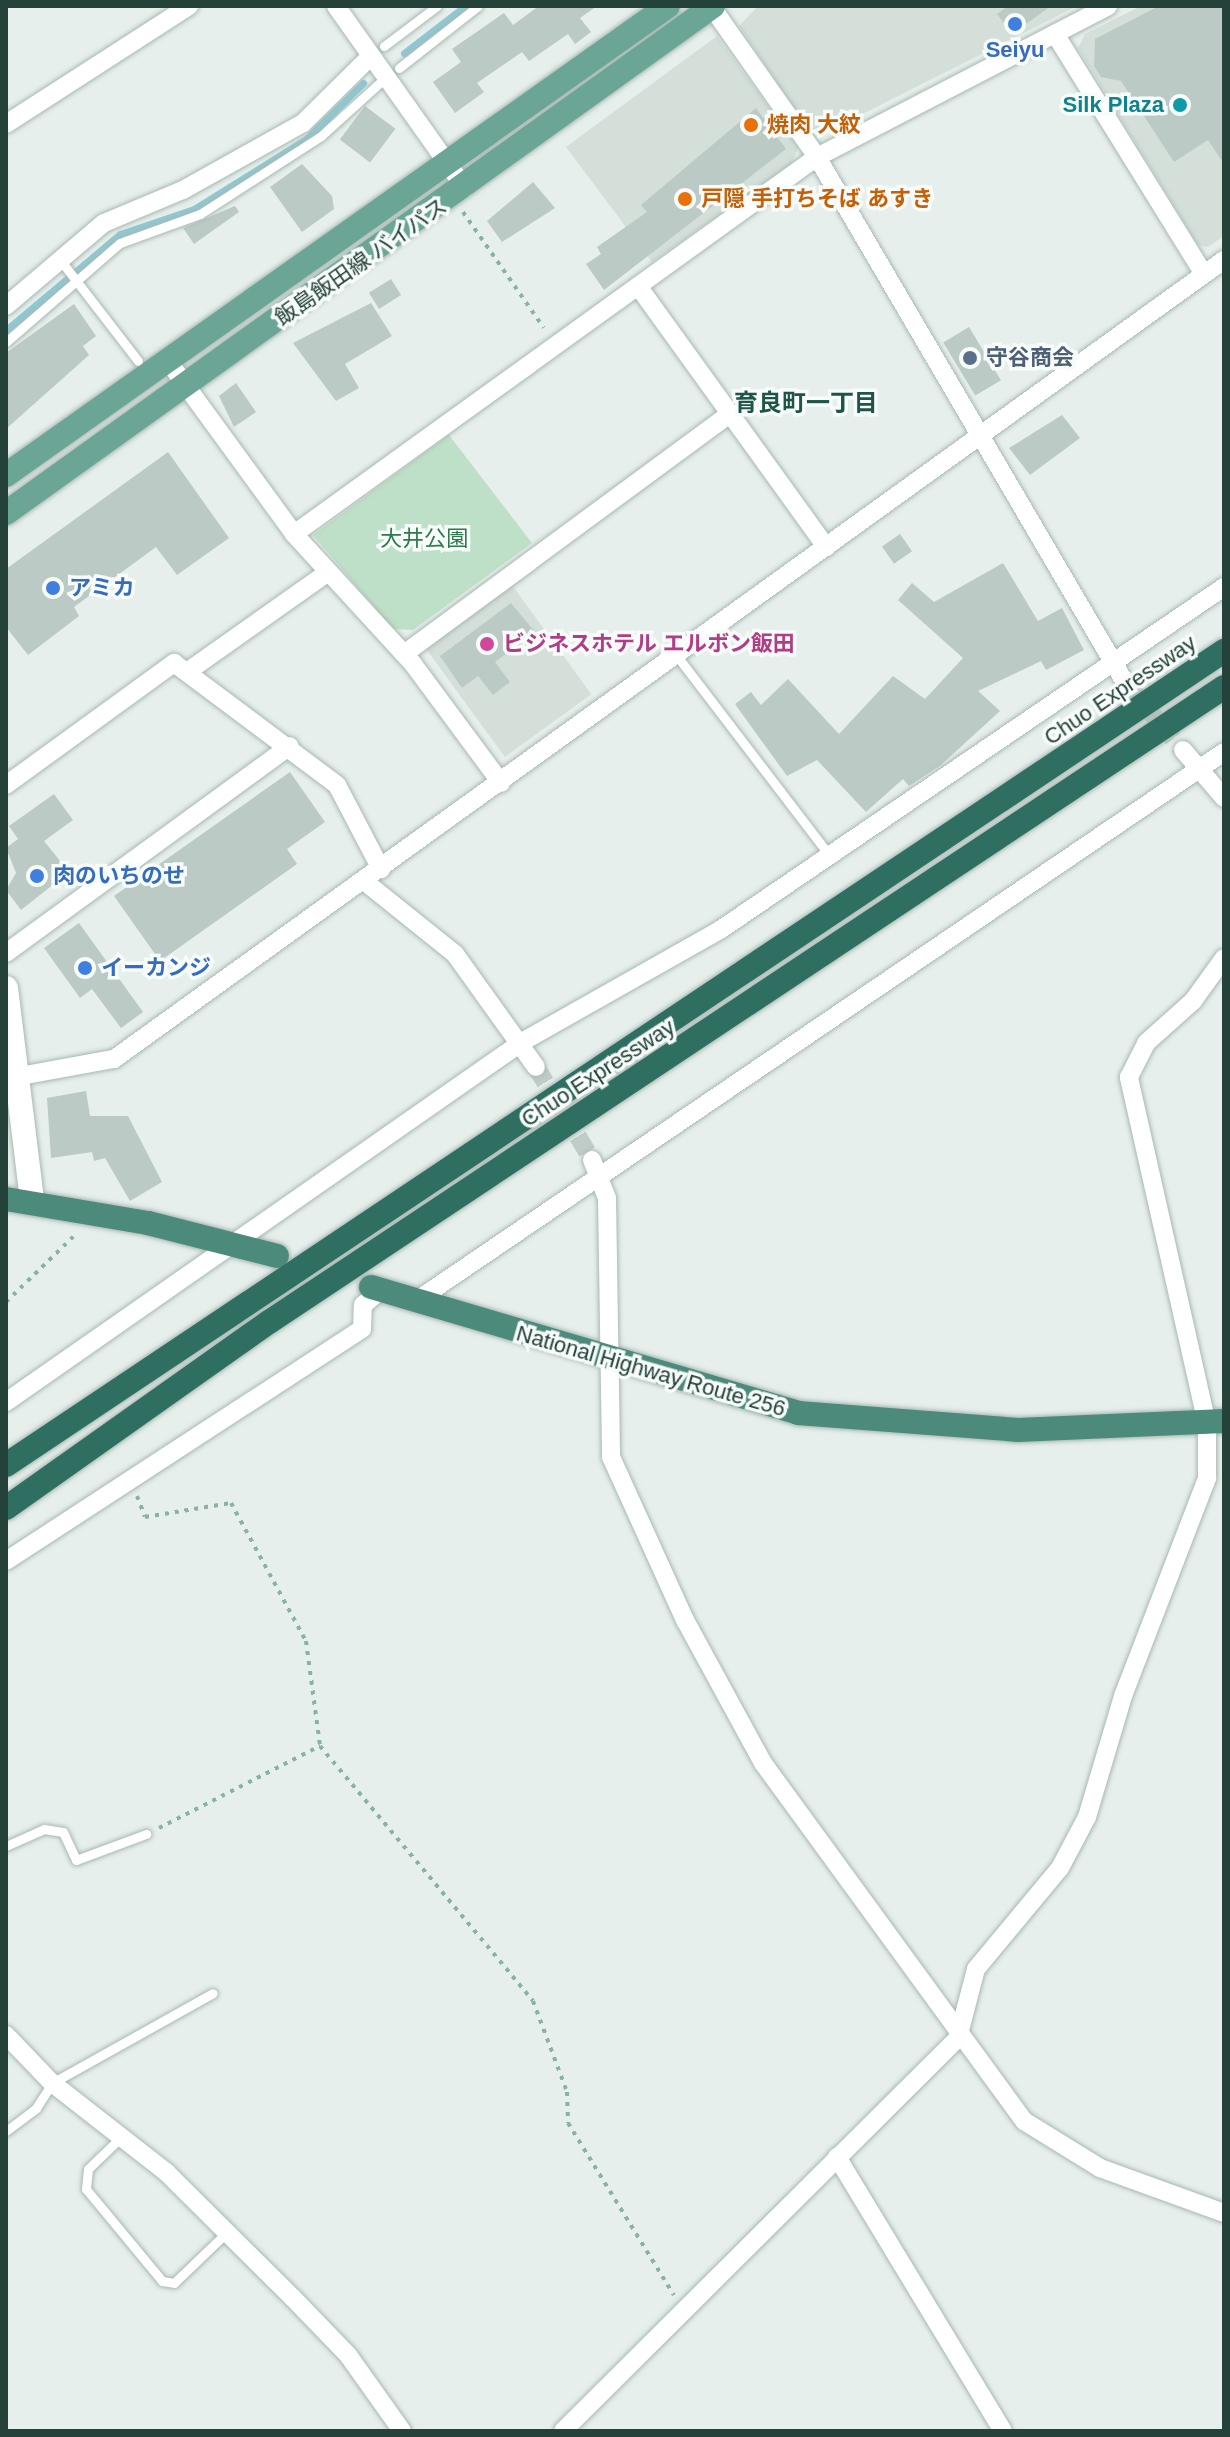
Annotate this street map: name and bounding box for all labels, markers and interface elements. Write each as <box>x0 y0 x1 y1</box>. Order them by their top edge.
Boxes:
marker: Seiyu <box>1006 15 1024 33</box>
place label: Seiyu <box>986 37 1044 63</box>
place label: Silk Plaza <box>1062 92 1164 118</box>
marker: Silk Plaza <box>1171 96 1189 114</box>
place label: 焼肉 大紋 <box>767 112 861 138</box>
marker: 焼肉 大紋 <box>742 116 760 134</box>
place label: 戸隠 手打ちそば あすき <box>701 186 933 212</box>
marker: 戸隠 手打ちそば あすき <box>676 190 694 208</box>
street label: 飯島飯田線 バイパス <box>270 193 452 331</box>
place label: 守谷商会 <box>986 345 1074 371</box>
marker: 守谷商会 <box>961 349 979 367</box>
district label: 育良町一丁目 <box>734 389 878 417</box>
park label: 大井公園 <box>380 526 468 552</box>
place label: アミカ <box>69 575 135 601</box>
marker: アミカ <box>44 579 62 597</box>
street label: Chuo Expressway <box>1039 629 1201 751</box>
place label: ビジネスホテル エルボン飯田 <box>503 631 795 657</box>
marker: ビジネスホテル エルボン飯田 <box>478 635 496 653</box>
place label: 肉のいちのせ <box>53 863 185 889</box>
marker: 肉のいちのせ <box>28 867 46 885</box>
place label: イーカンジ <box>101 955 211 981</box>
marker: イーカンジ <box>76 959 94 977</box>
street label: Chuo Expressway <box>516 1014 680 1132</box>
street label: National Highway Route 256 <box>513 1320 789 1422</box>

